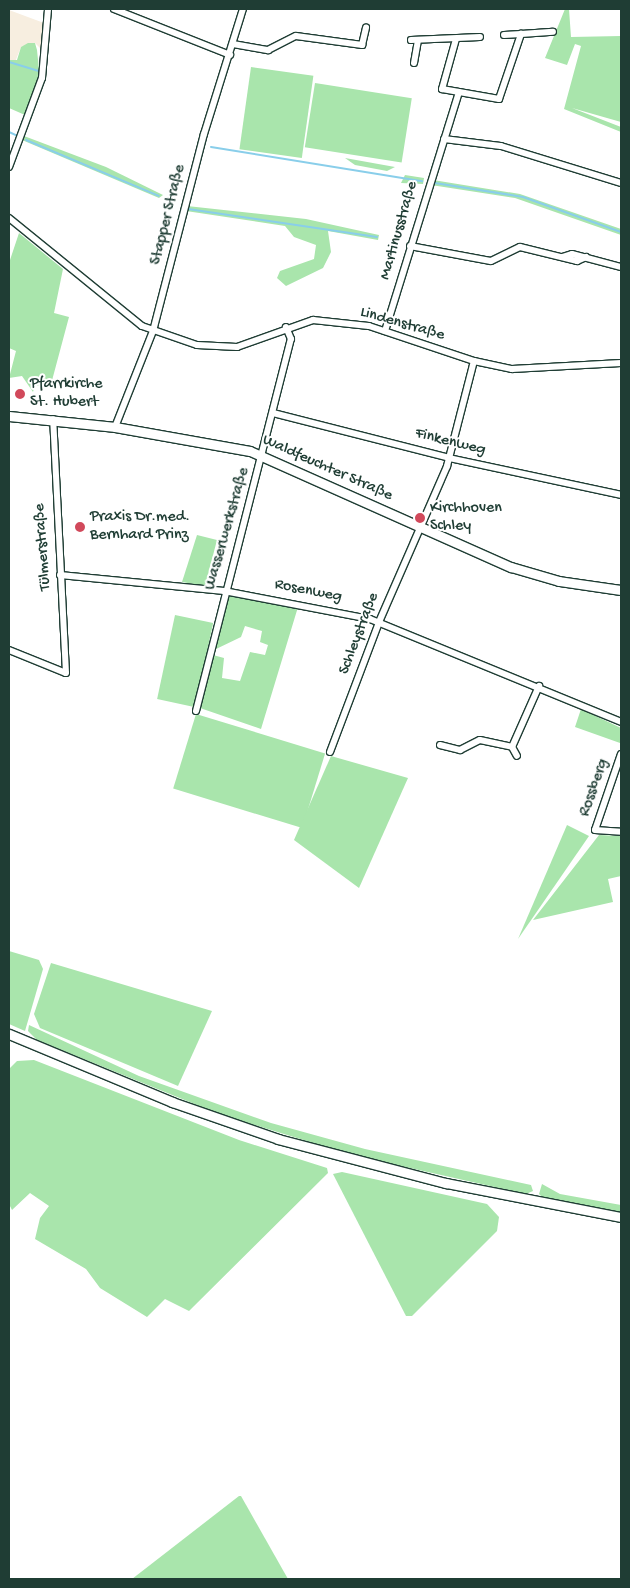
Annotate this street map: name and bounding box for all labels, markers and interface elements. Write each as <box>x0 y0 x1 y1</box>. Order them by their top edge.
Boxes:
street label: Stapper Straße <box>147 163 191 267</box>
street label: Martinusstraße <box>377 180 423 282</box>
street label: Lindenstraße <box>357 304 447 346</box>
place label: Pfarrkirche St. Hubert <box>30 375 102 413</box>
marker: Pfarrkirche St. Hubert <box>14 388 26 400</box>
street label: Finkenweg <box>413 425 487 461</box>
street label: Waldfeuchter Straße <box>259 432 395 506</box>
street label: Wasserwerkstraße <box>201 466 255 592</box>
place label: Kirchhoven Schley <box>430 499 502 537</box>
street label: Tülmerstraße <box>31 503 57 591</box>
place label: Praxis Dr.med. Bernhard Prinz <box>90 508 190 546</box>
marker: Kirchhoven Schley <box>414 512 426 524</box>
marker: Praxis Dr.med. Bernhard Prinz <box>74 521 86 533</box>
street label: Rosenweg <box>273 576 343 608</box>
street label: Schleystraße <box>336 590 384 678</box>
street label: Rossberg <box>576 757 614 819</box>

